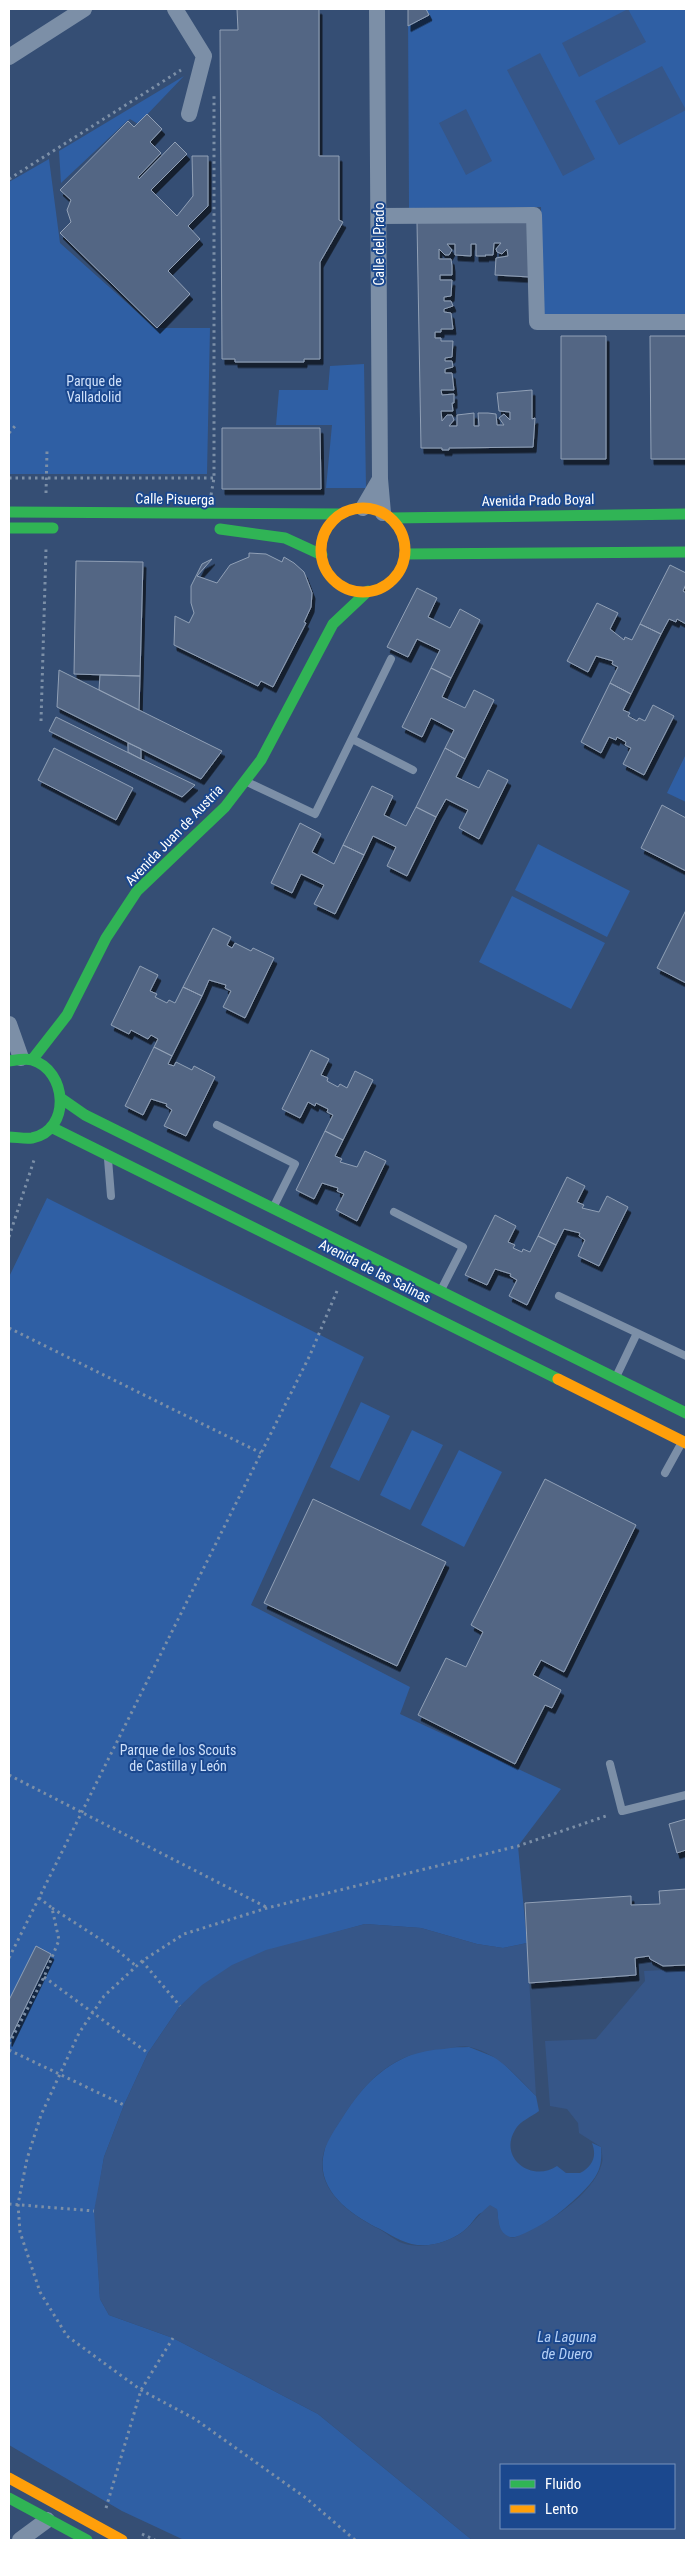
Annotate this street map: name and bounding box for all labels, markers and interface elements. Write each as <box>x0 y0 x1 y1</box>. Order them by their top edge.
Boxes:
street label: Calle del Prado <box>371 202 387 286</box>
park label: Parque de Valladolid <box>66 373 122 405</box>
street label: Calle Pisuerga <box>135 490 215 508</box>
street label: Avenida Prado Boyal <box>481 491 595 509</box>
street label: Avenida Juan de Austria <box>122 781 226 889</box>
street label: Avenida de las Salinas <box>316 1236 434 1306</box>
park label: Parque de los Scouts de Castilla y León <box>120 1742 236 1774</box>
water label: La Laguna de Duero <box>537 2328 597 2363</box>
legend <box>500 2464 675 2529</box>
text: Fluido <box>545 2475 581 2493</box>
text: Lento <box>545 2500 578 2518</box>

